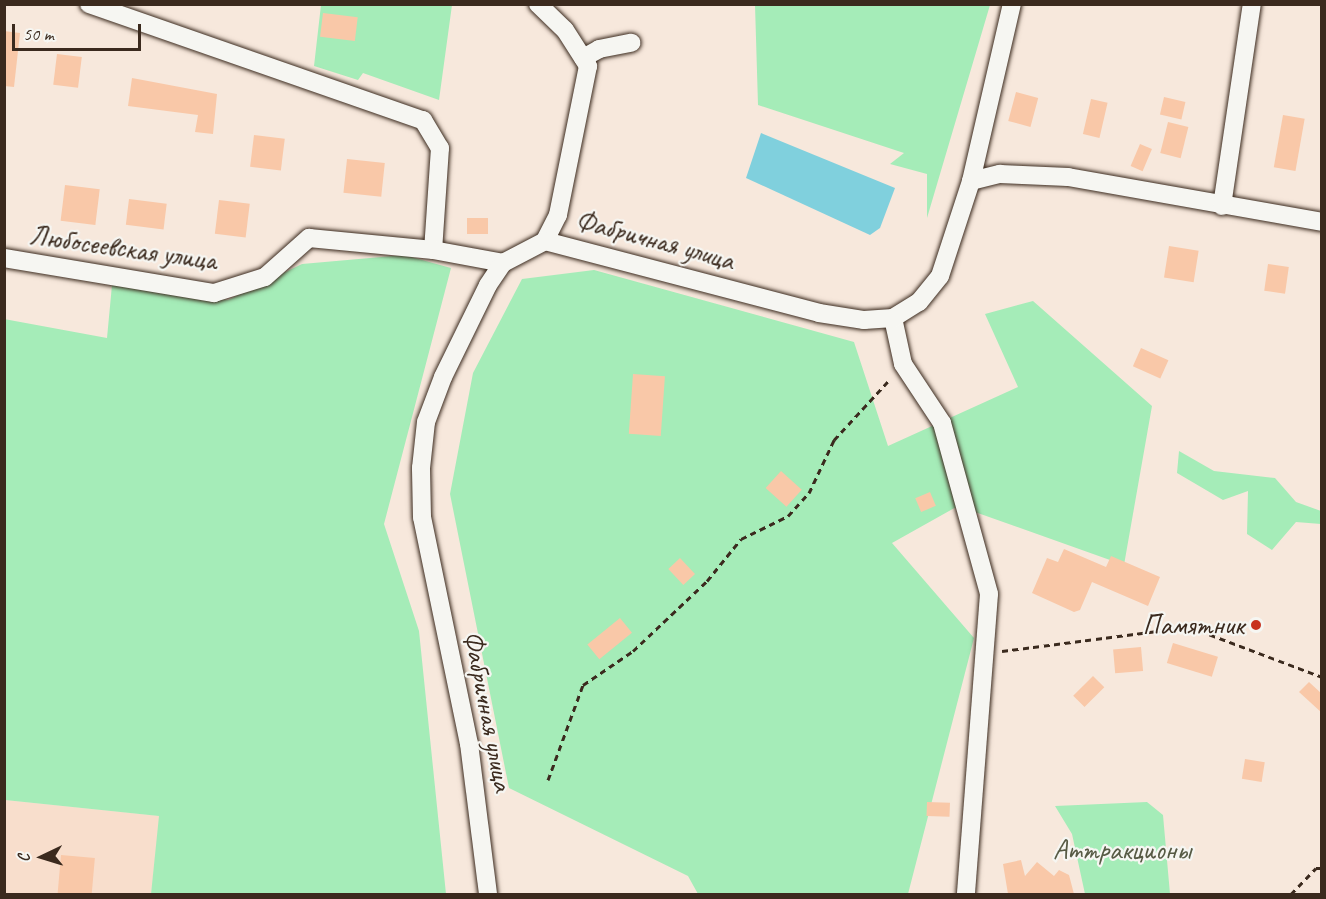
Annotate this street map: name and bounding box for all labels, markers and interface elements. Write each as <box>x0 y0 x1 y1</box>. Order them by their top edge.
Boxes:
scale bar <box>15 12 144 50</box>
text: 50 m <box>23 23 54 45</box>
street label: Фабричная улица <box>571 202 739 278</box>
street label: Любосеевская улица <box>27 218 219 278</box>
place label: Памятник <box>1143 608 1244 642</box>
marker: Памятник <box>1249 618 1263 632</box>
street label: Фабричная улица <box>456 627 520 795</box>
north arrow <box>12 827 72 887</box>
park label: Аттракционы <box>1053 833 1191 867</box>
text: С <box>14 854 34 863</box>

